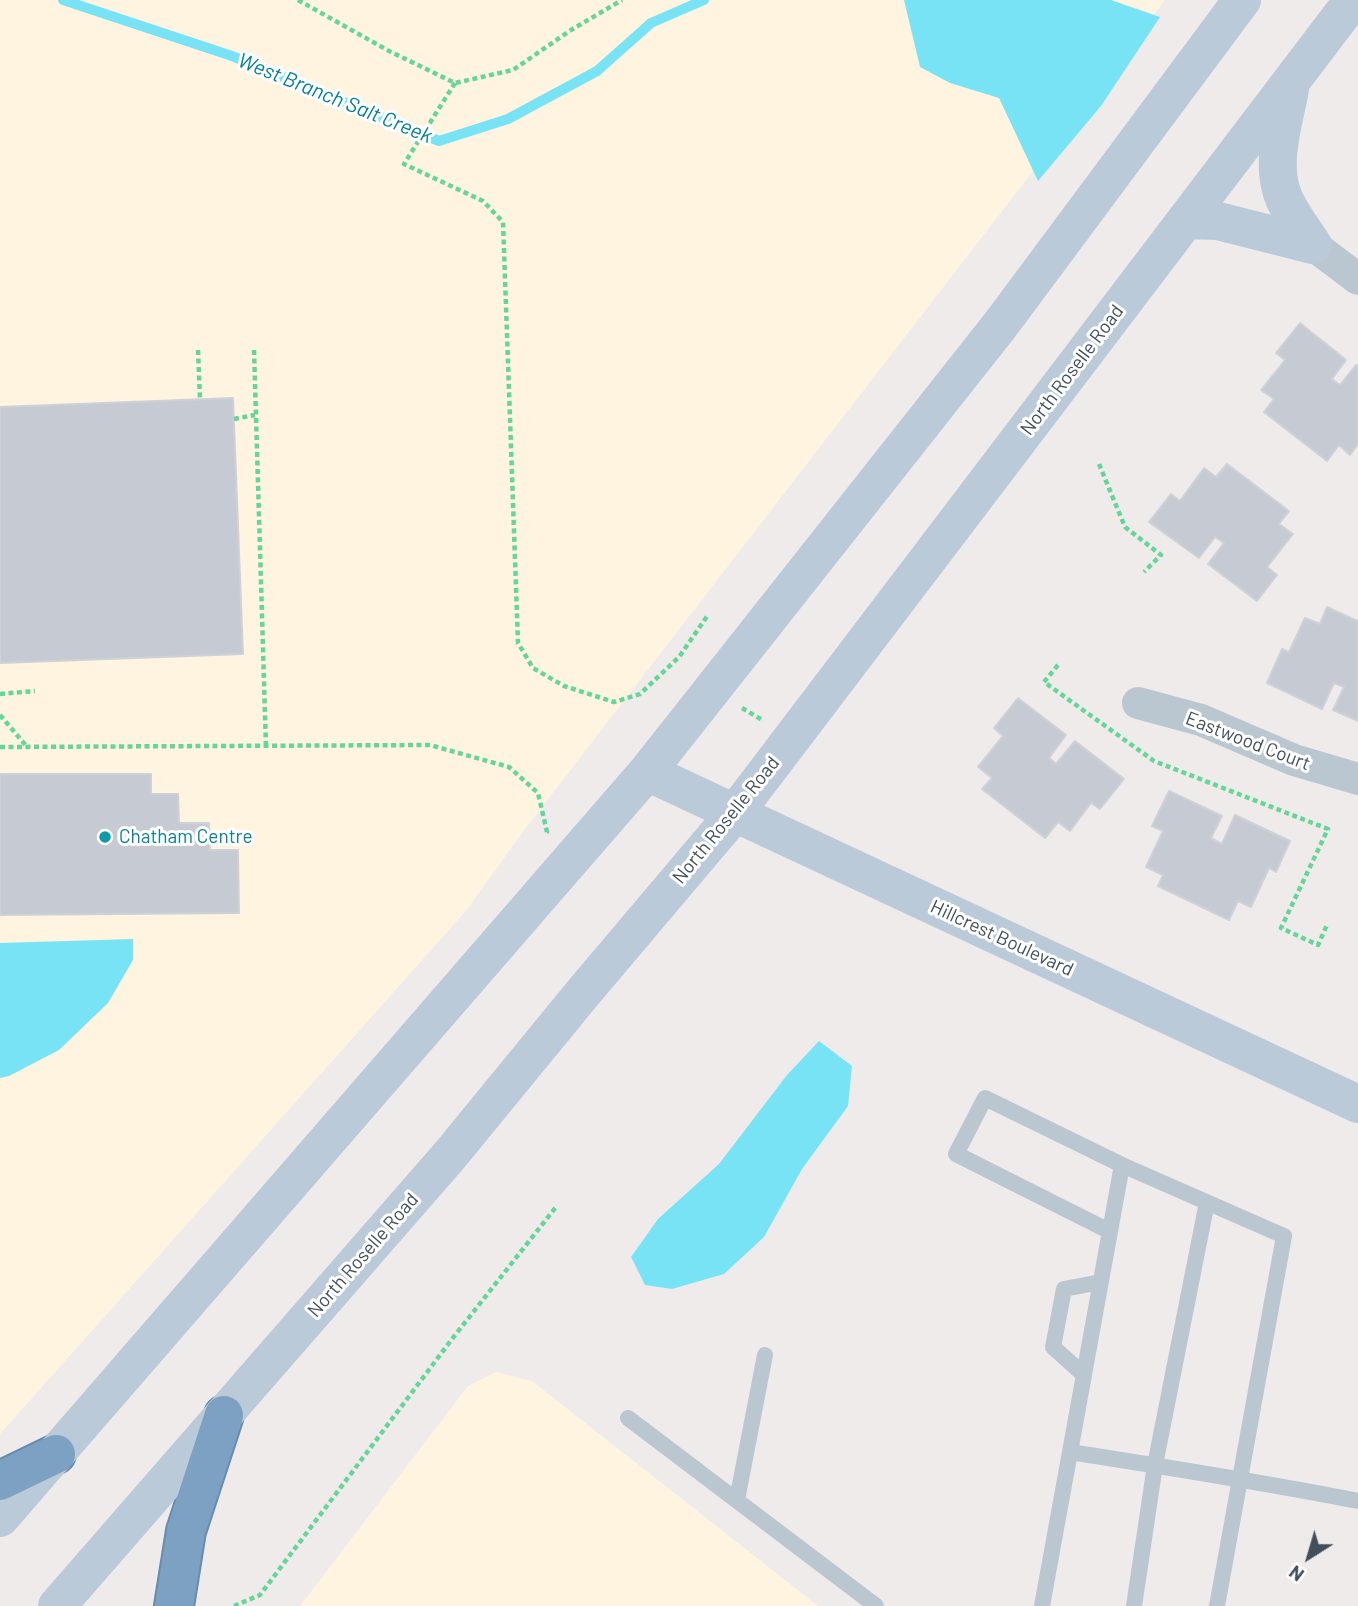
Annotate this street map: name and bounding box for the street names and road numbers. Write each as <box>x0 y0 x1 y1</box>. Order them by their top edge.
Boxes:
street label: North Roselle Road <box>1016 300 1128 440</box>
street label: Eastwood Court <box>1182 707 1314 775</box>
street label: North Roselle Road <box>668 752 784 888</box>
street label: Hillcrest Boulevard <box>927 895 1077 981</box>
street label: North Roselle Road <box>303 1188 423 1322</box>

